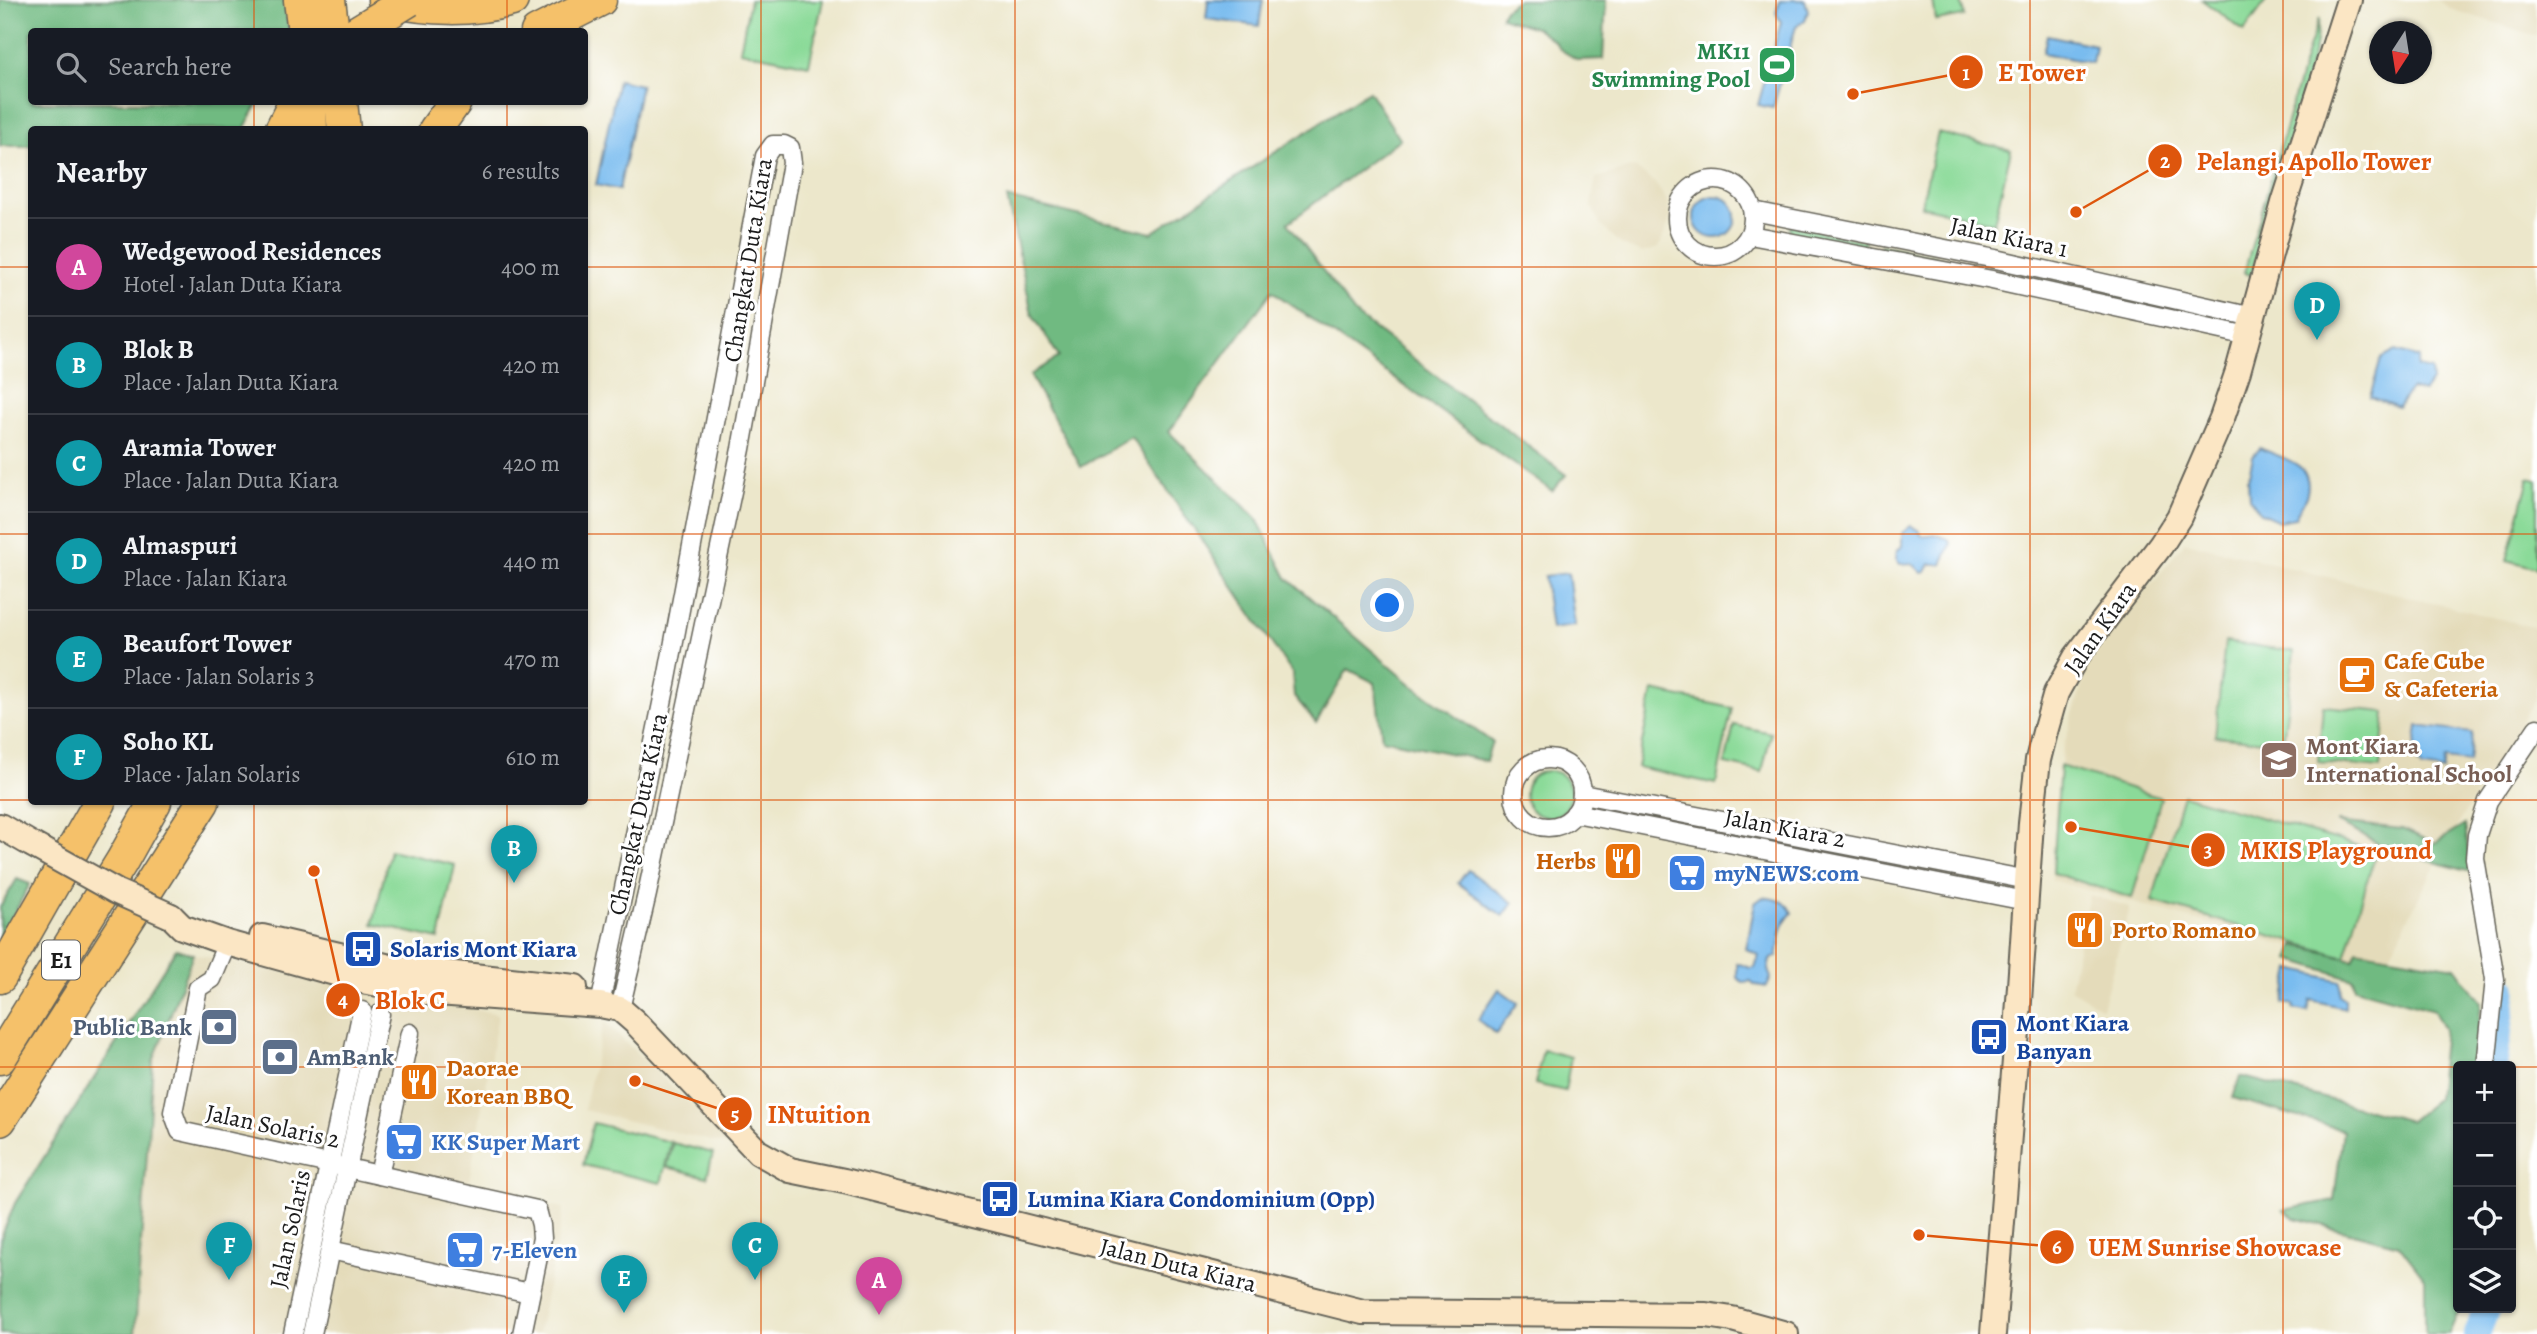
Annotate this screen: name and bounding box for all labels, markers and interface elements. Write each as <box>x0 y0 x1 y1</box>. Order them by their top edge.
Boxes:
north arrow <box>2369 21 2432 84</box>
search box <box>28 28 588 105</box>
place label: MK11 Swimming Pool <box>1592 35 1751 95</box>
sports icon: MK11 Swimming Pool <box>1756 44 1798 86</box>
icon: search <box>52 48 90 86</box>
text: Search here <box>108 49 232 84</box>
callout: E Tower <box>1949 49 2100 96</box>
text: E Tower <box>1998 55 2086 90</box>
text: 1 <box>1962 59 1970 87</box>
callout: Pelangi, Apollo Tower <box>2148 137 2446 184</box>
text: Pelangi, Apollo Tower <box>2197 144 2432 179</box>
text: 2 <box>2160 147 2170 175</box>
text: Nearby <box>56 152 147 192</box>
street label: Changkat Duta Kiara <box>716 155 780 364</box>
text: 6 results <box>482 156 560 187</box>
street label: Jalan Kiara 1 <box>1947 209 2071 265</box>
text: Wedgewood Residences <box>123 234 382 269</box>
text: A <box>72 252 86 283</box>
text: 400 m <box>501 252 560 283</box>
text: Hotel · Jalan Duta Kiara <box>123 269 342 300</box>
pin: D <box>2294 282 2340 340</box>
text: Blok B <box>123 332 194 367</box>
text: B <box>72 350 86 381</box>
text: 420 m <box>503 350 560 381</box>
text: Place · Jalan Duta Kiara <box>123 367 339 398</box>
text: Aramia Tower <box>123 430 276 465</box>
text: C <box>72 448 86 479</box>
text: 420 m <box>503 448 560 479</box>
text: Place · Jalan Duta Kiara <box>123 465 339 496</box>
text: Almaspuri <box>123 528 237 563</box>
text: D <box>71 546 87 577</box>
text: 440 m <box>503 546 560 577</box>
text: Place · Jalan Kiara <box>123 563 287 594</box>
street label: Jalan Kiara <box>2056 575 2144 681</box>
your location <box>1370 588 1404 622</box>
text: Beaufort Tower <box>123 626 292 661</box>
text: E <box>72 644 86 675</box>
text: 470 m <box>504 644 560 675</box>
place label: Cafe Cube & Cafeteria <box>2384 645 2499 705</box>
cafe icon: Cafe Cube & Cafeteria <box>2336 654 2378 696</box>
text: Place · Jalan Solaris 3 <box>123 661 315 692</box>
street label: Changkat Duta Kiara <box>601 709 675 918</box>
text: Soho KL <box>123 724 213 759</box>
place label: Mont Kiara International School <box>2306 730 2513 790</box>
school or university icon: Mont Kiara International School <box>2258 739 2300 781</box>
text: F <box>73 742 85 773</box>
text: 610 m <box>506 742 560 773</box>
text: Place · Jalan Solaris <box>123 759 300 790</box>
street label: Jalan Kiara 2 <box>1722 801 1848 855</box>
pin: B <box>491 825 537 883</box>
callout: MKIS Playground <box>2190 826 2446 873</box>
text: MKIS Playground <box>2240 833 2433 868</box>
text: 3 <box>2203 836 2213 864</box>
restaurant icon: Herbs <box>1602 840 1644 882</box>
place label: Herbs <box>1536 845 1596 877</box>
supermarket icon: myNEWS.com <box>1666 852 1708 894</box>
place label: myNEWS.com <box>1714 857 1859 889</box>
restaurant icon: Porto Romano <box>2064 909 2106 951</box>
place label: Porto Romano <box>2112 914 2256 946</box>
bus stop icon: Solaris Mont Kiara <box>342 928 384 970</box>
place label: Solaris Mont Kiara <box>390 933 577 965</box>
road number: E1 <box>42 940 80 979</box>
callout: Blok C <box>325 977 459 1024</box>
text: Blok C <box>375 983 445 1018</box>
text: 4 <box>338 986 348 1014</box>
bank icon: Public Bank <box>198 1006 240 1048</box>
place label: Mont Kiara Banyan <box>2016 1007 2130 1067</box>
place label: Public Bank <box>72 1011 193 1043</box>
bus stop icon: Mont Kiara Banyan <box>1968 1016 2010 1058</box>
bank icon: AmBank <box>259 1036 301 1078</box>
place label: AmBank <box>306 1041 394 1073</box>
place label: Daorae Korean BBQ <box>446 1052 573 1112</box>
restaurant icon: Daorae Korean BBQ <box>398 1061 440 1103</box>
map controls <box>2453 1061 2516 1313</box>
button: + <box>2453 1061 2516 1124</box>
callout: INtuition <box>718 1090 884 1137</box>
street label: Jalan Solaris 2 <box>203 1096 343 1156</box>
text: INtuition <box>767 1097 871 1132</box>
text: 5 <box>731 1100 740 1128</box>
supermarket icon: KK Super Mart <box>383 1121 425 1163</box>
button: − <box>2453 1124 2516 1187</box>
place label: KK Super Mart <box>431 1126 580 1158</box>
street label: Jalan Solaris <box>262 1167 318 1291</box>
bus stop icon: Lumina Kiara Condominium (Opp) <box>979 1178 1021 1220</box>
place label: Lumina Kiara Condominium (Opp) <box>1027 1183 1375 1215</box>
button: locate <box>2453 1187 2516 1250</box>
pin: F <box>206 1222 252 1280</box>
pin: C <box>732 1222 778 1280</box>
callout: UEM Sunrise Showcase <box>2039 1223 2356 1270</box>
supermarket icon: 7-Eleven <box>444 1229 486 1271</box>
street label: Jalan Duta Kiara <box>1096 1230 1260 1300</box>
text: UEM Sunrise Showcase <box>2088 1230 2342 1265</box>
text: 6 <box>2052 1233 2062 1261</box>
place label: 7-Eleven <box>492 1234 578 1266</box>
button: layers <box>2453 1250 2516 1313</box>
pin: E <box>601 1255 647 1313</box>
pin: A <box>856 1257 902 1315</box>

